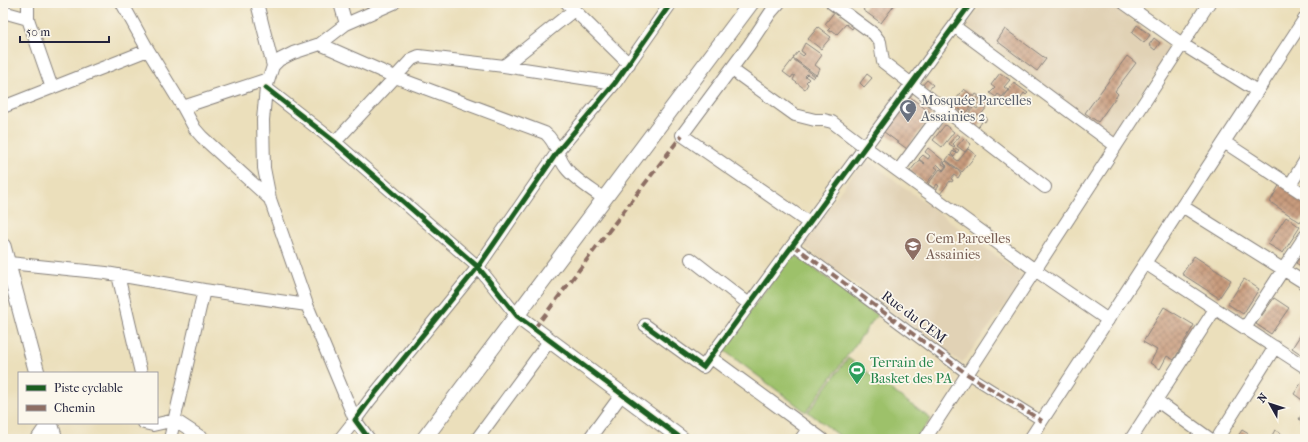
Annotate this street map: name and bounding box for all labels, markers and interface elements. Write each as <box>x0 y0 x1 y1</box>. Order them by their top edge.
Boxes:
scale bar <box>20 18 109 44</box>
text: 50 m <box>26 25 50 39</box>
place label: Mosquée Parcelles Assainies 2 <box>920 92 1031 125</box>
mosque icon: Mosquée Parcelles Assainies 2 <box>898 98 918 123</box>
place label: Cem Parcelles Assainies <box>925 230 1010 263</box>
school or university icon: Cem Parcelles Assainies <box>903 236 923 261</box>
street label: Rue du CEM <box>878 287 950 347</box>
place label: Terrain de Basket des PA <box>870 354 953 387</box>
sports icon: Terrain de Basket des PA <box>847 360 867 385</box>
legend <box>18 372 158 424</box>
text: Piste cyclable <box>54 381 123 395</box>
north arrow <box>1250 384 1290 424</box>
text: N <box>1255 390 1271 405</box>
text: Chemin <box>54 401 95 415</box>

